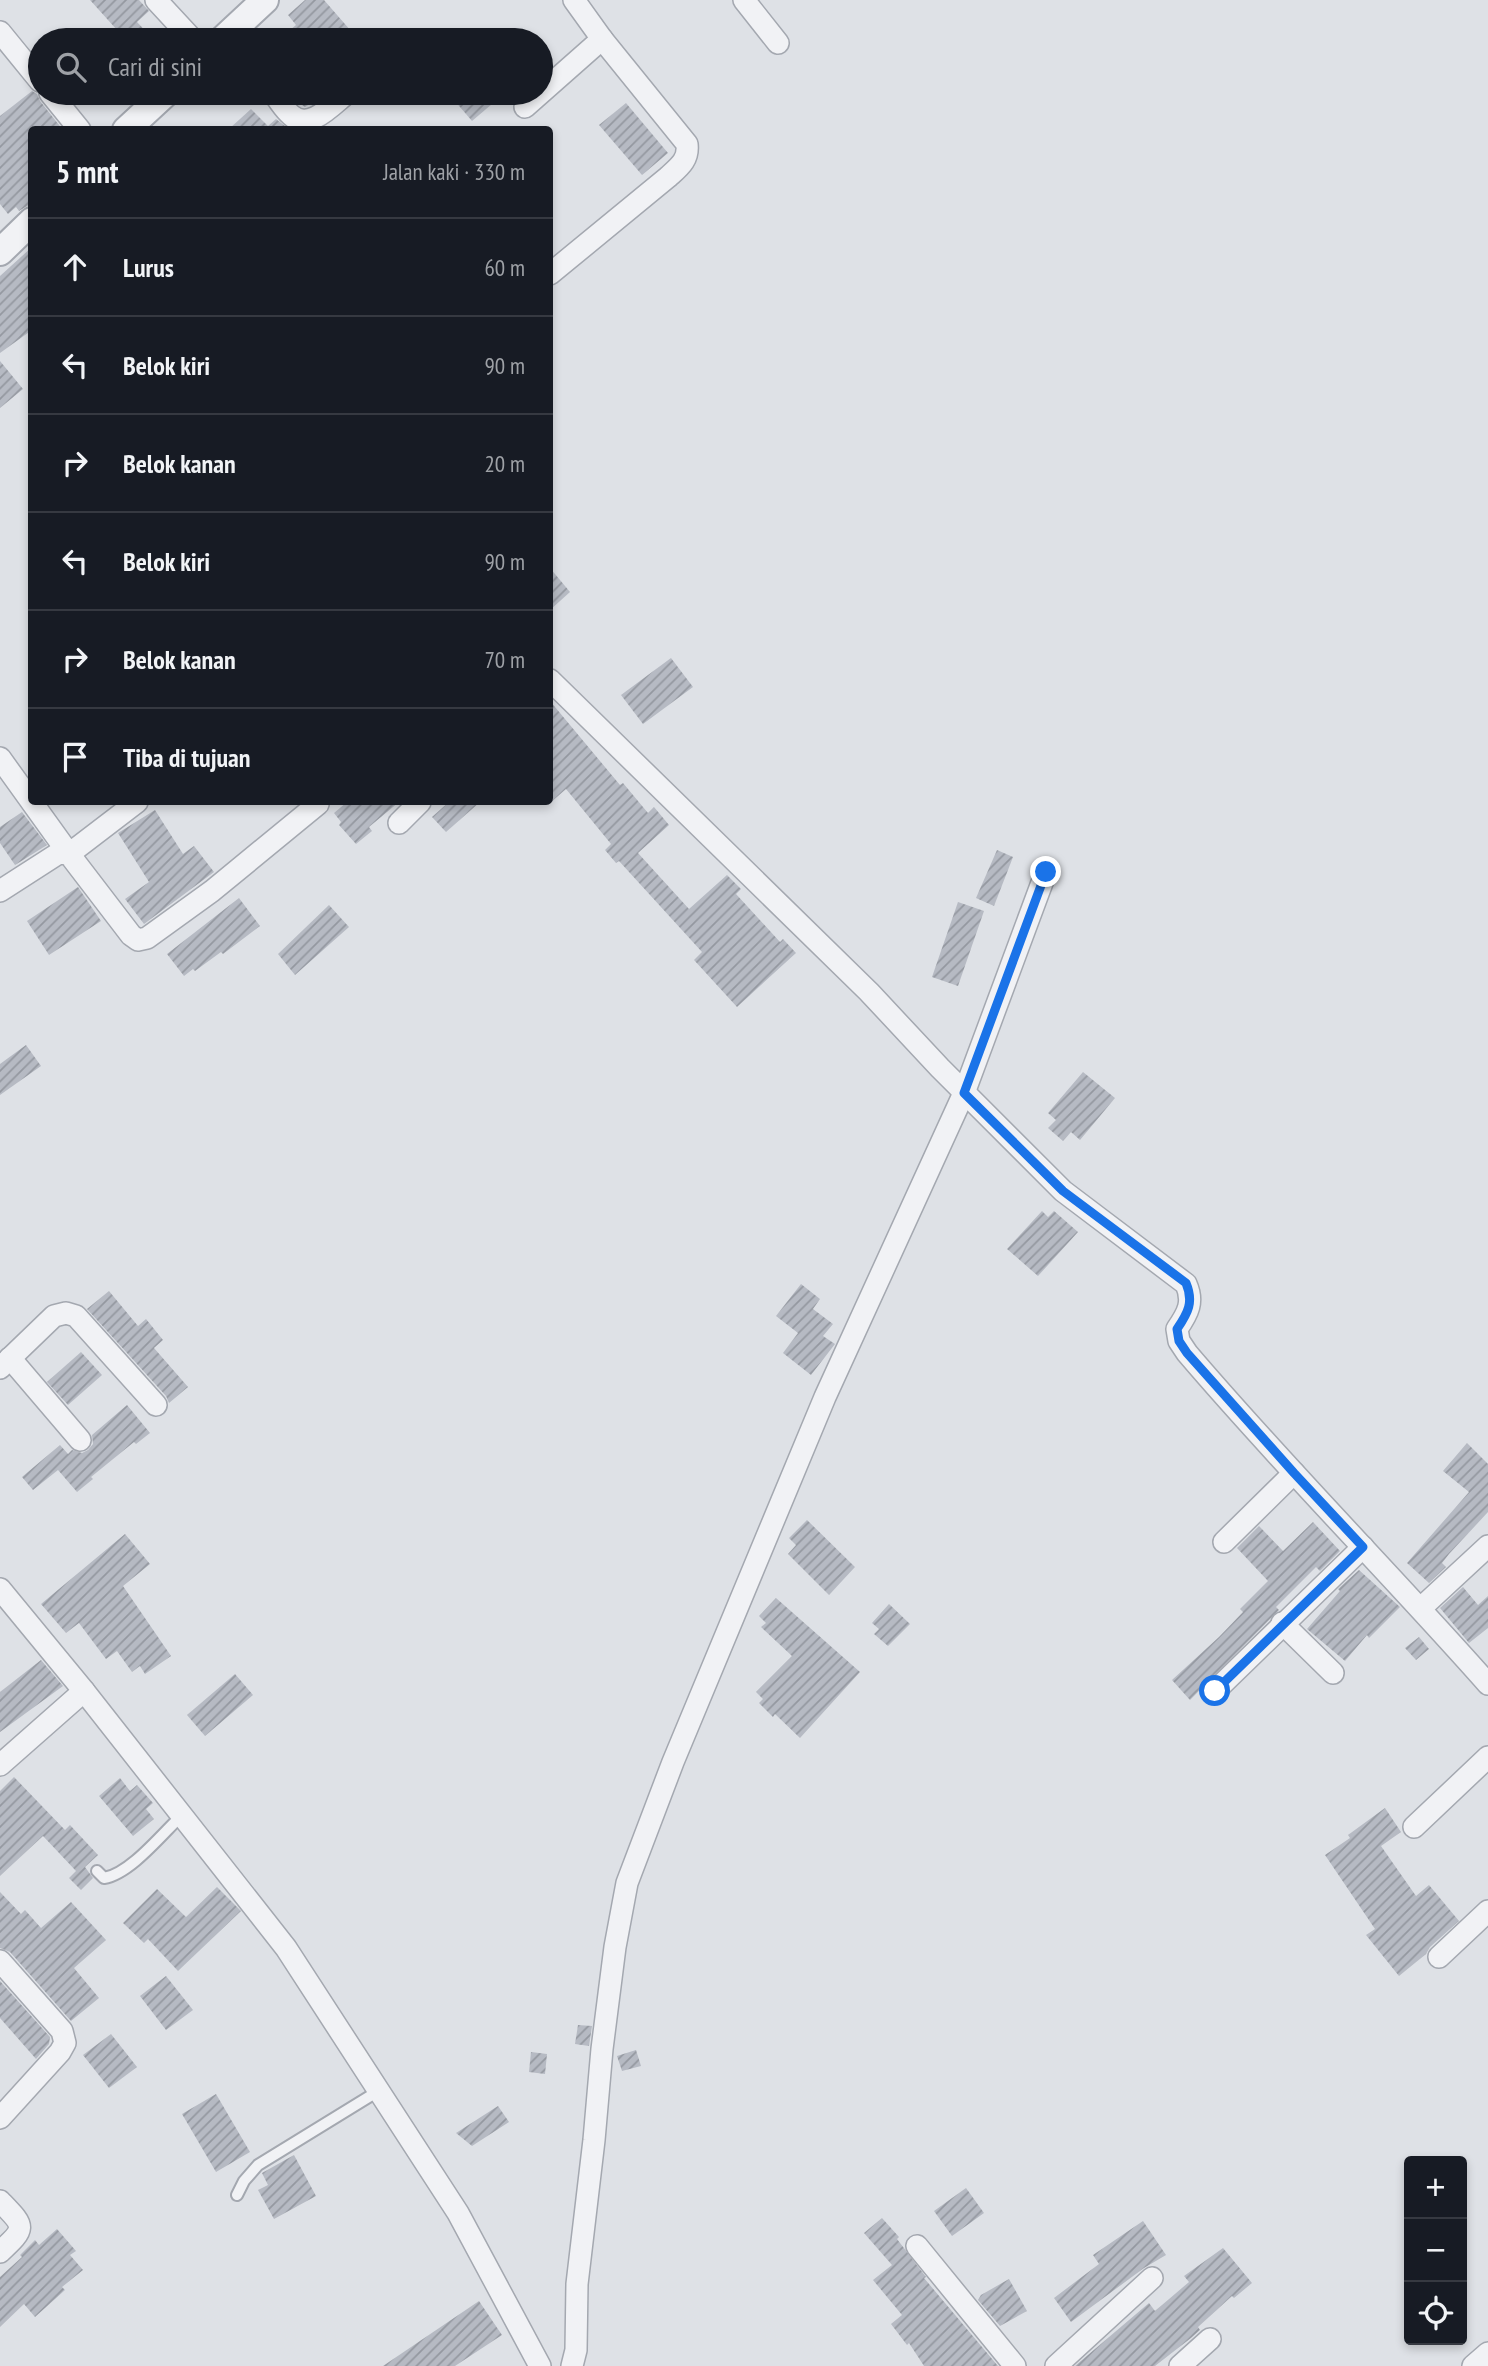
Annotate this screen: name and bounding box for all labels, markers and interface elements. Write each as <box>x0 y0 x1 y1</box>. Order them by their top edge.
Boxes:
search box <box>28 28 553 105</box>
icon: search <box>52 48 90 86</box>
text: Cari di sini <box>108 50 202 83</box>
text: 5 mnt <box>56 152 119 191</box>
text: Jalan kaki · 330 m <box>383 157 525 186</box>
icon: ahead <box>56 248 94 286</box>
text: Lurus <box>123 251 174 284</box>
text: 60 m <box>484 253 525 282</box>
icon: left <box>56 346 94 384</box>
text: Belok kiri <box>123 349 210 382</box>
text: 90 m <box>484 351 525 380</box>
icon: right <box>56 444 94 482</box>
text: Belok kanan <box>123 447 236 480</box>
text: 20 m <box>484 449 525 478</box>
icon: left <box>56 542 94 580</box>
text: Belok kiri <box>123 545 210 578</box>
text: 90 m <box>484 547 525 576</box>
icon: right <box>56 640 94 678</box>
text: Belok kanan <box>123 643 236 676</box>
text: 70 m <box>484 645 525 674</box>
icon: arrive <box>56 738 94 776</box>
text: Tiba di tujuan <box>123 741 251 774</box>
route end <box>1030 856 1061 887</box>
route start <box>1199 1675 1230 1706</box>
map controls <box>1404 2156 1467 2345</box>
button: + <box>1404 2156 1467 2219</box>
button: − <box>1404 2219 1467 2282</box>
button: locate <box>1404 2282 1467 2345</box>

